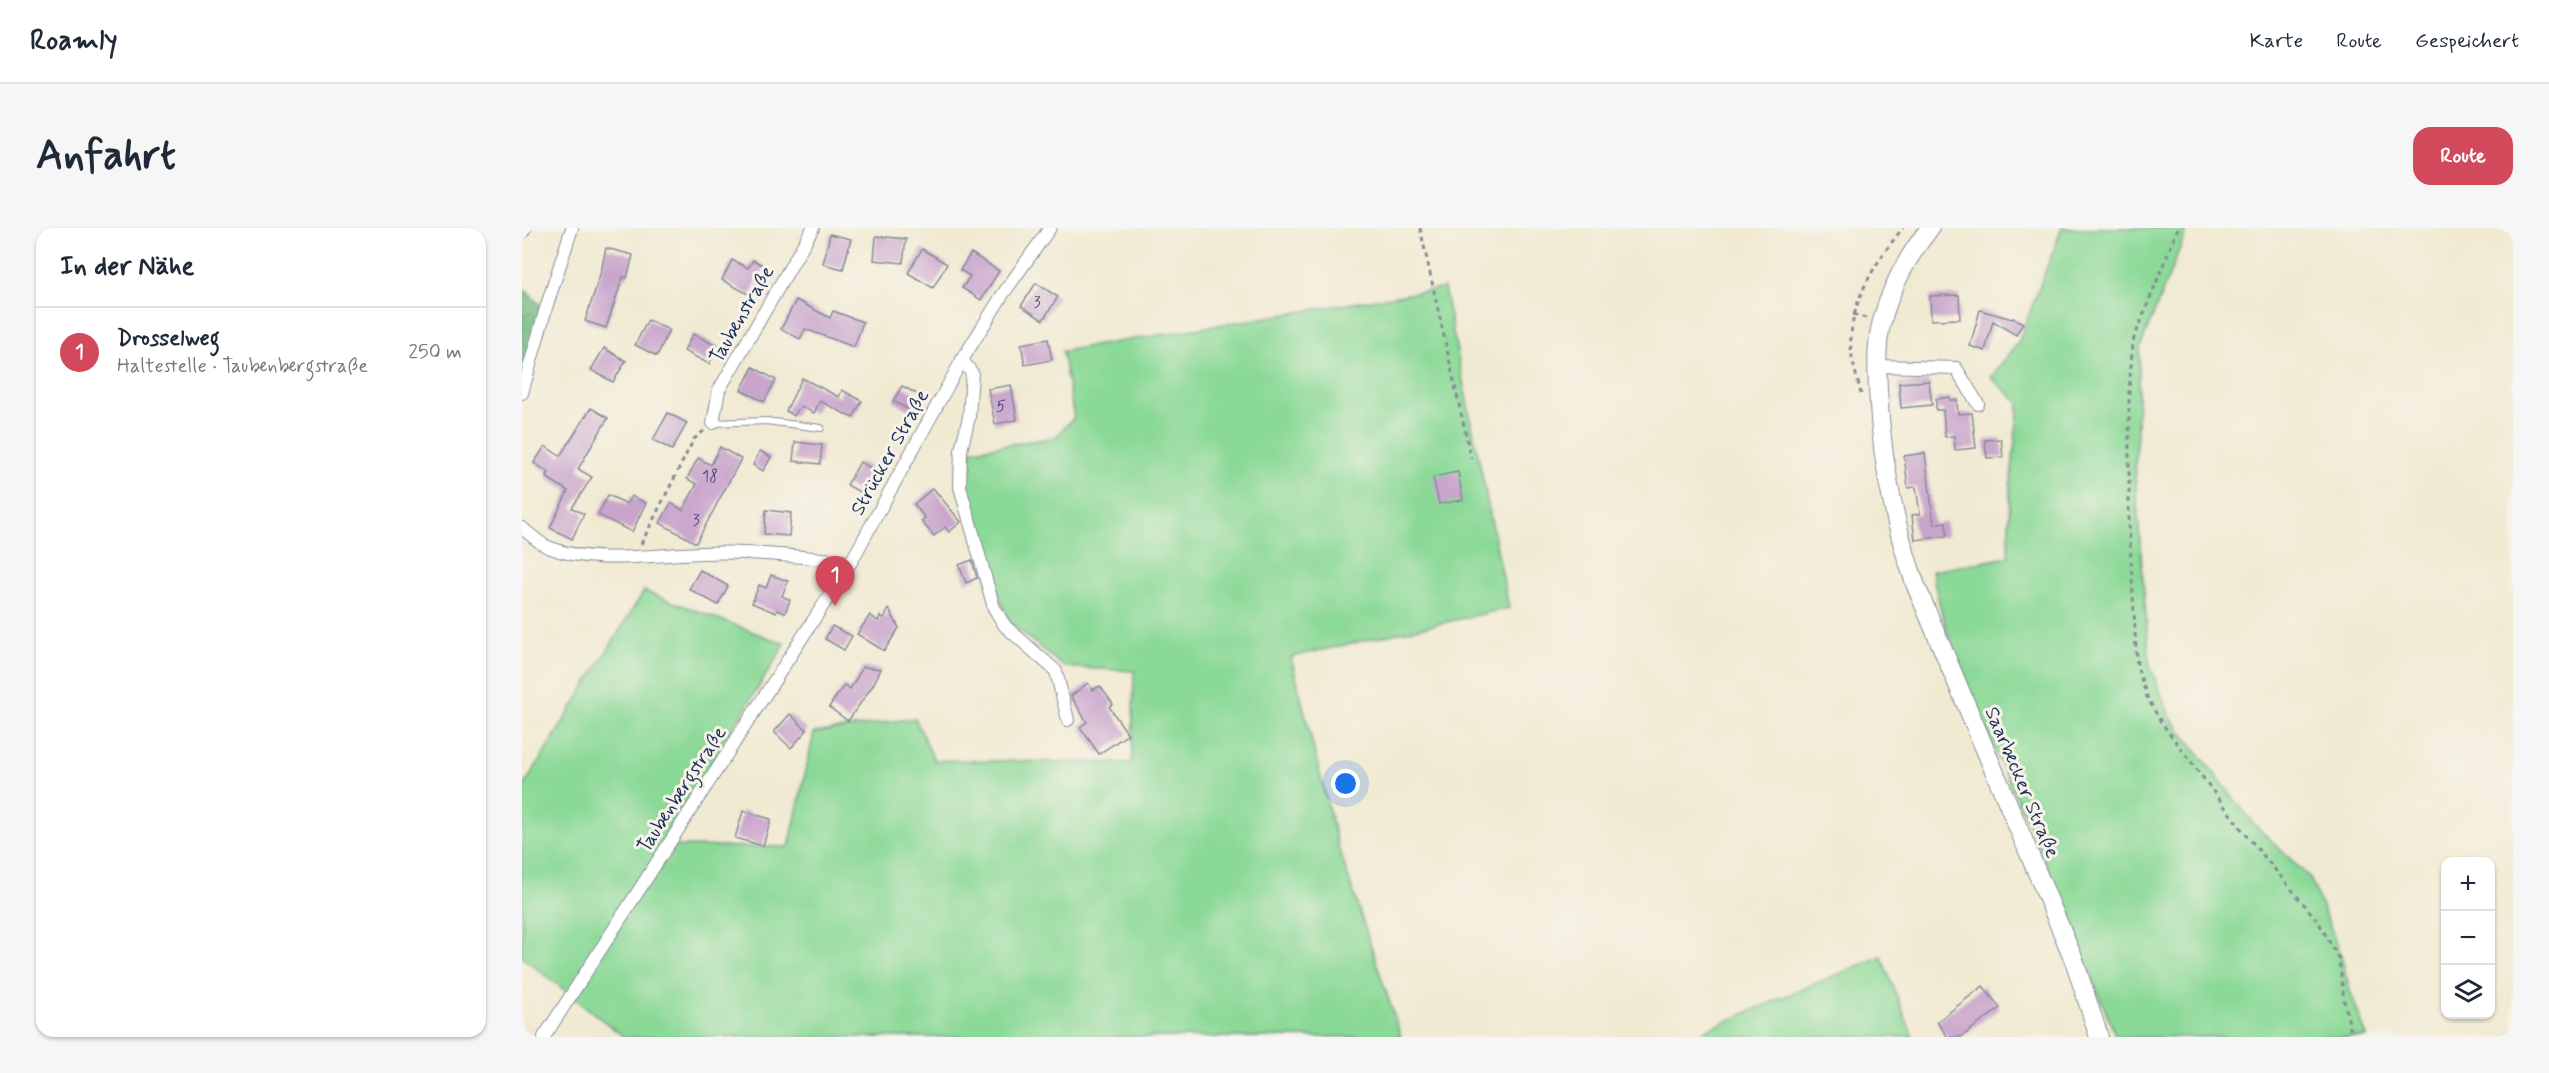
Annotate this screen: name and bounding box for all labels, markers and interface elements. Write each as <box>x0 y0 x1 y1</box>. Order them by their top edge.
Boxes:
text: Roamly <box>30 23 118 60</box>
text: Karte <box>2250 27 2303 55</box>
text: Route <box>2336 27 2382 55</box>
text: Gespeichert <box>2415 27 2519 55</box>
button: Route <box>2413 127 2513 185</box>
text: Anfahrt <box>36 129 176 184</box>
text: In der Nähe <box>60 250 194 284</box>
street label: Taubenstraße <box>703 261 781 369</box>
house number: 3 <box>1033 292 1041 313</box>
text: Drosselweg <box>117 325 220 353</box>
text: 1 <box>75 339 84 366</box>
text: 250 m <box>408 339 462 366</box>
text: Haltestelle · Taubenbergstraße <box>117 353 368 380</box>
street label: Strücker Straße <box>845 385 936 520</box>
house number: 5 <box>996 396 1006 417</box>
house number: 18 <box>702 466 718 487</box>
house number: 3 <box>692 510 700 531</box>
pin: 1 <box>816 556 854 606</box>
street label: Saarbecker Straße <box>1978 703 2066 862</box>
street label: Taubenbergstraße <box>631 721 735 859</box>
your location <box>1331 769 1360 798</box>
map controls <box>2441 857 2495 1019</box>
button: + <box>2441 857 2495 911</box>
button: − <box>2441 911 2495 965</box>
button: layers <box>2441 965 2495 1019</box>

